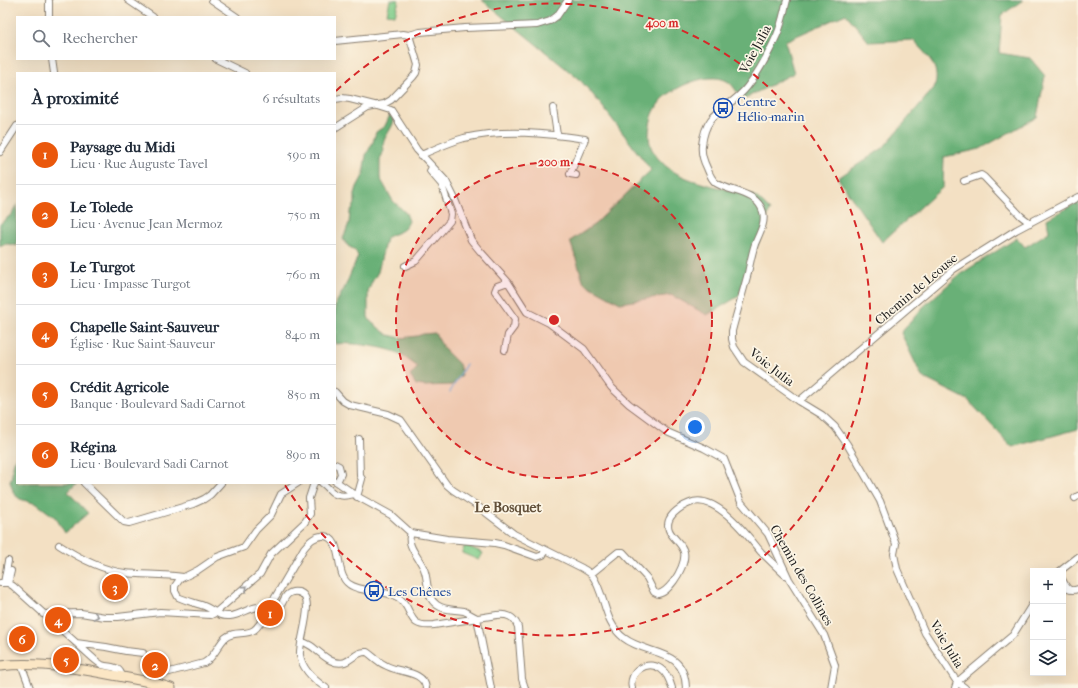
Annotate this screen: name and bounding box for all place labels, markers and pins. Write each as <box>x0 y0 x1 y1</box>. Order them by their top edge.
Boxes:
place label: Centre Hélio-marin <box>737 94 805 124</box>
bus stop icon: Centre Hélio-marin <box>712 97 734 119</box>
centre of rings <box>547 313 561 327</box>
pin: 3 <box>102 572 128 602</box>
bus stop icon: Les Chênes <box>363 580 385 602</box>
place label: Les Chênes <box>388 584 451 599</box>
pin: 1 <box>257 598 283 628</box>
pin: 4 <box>45 605 71 635</box>
pin: 6 <box>9 624 35 654</box>
pin: 5 <box>53 645 79 675</box>
pin: 2 <box>142 650 168 680</box>

